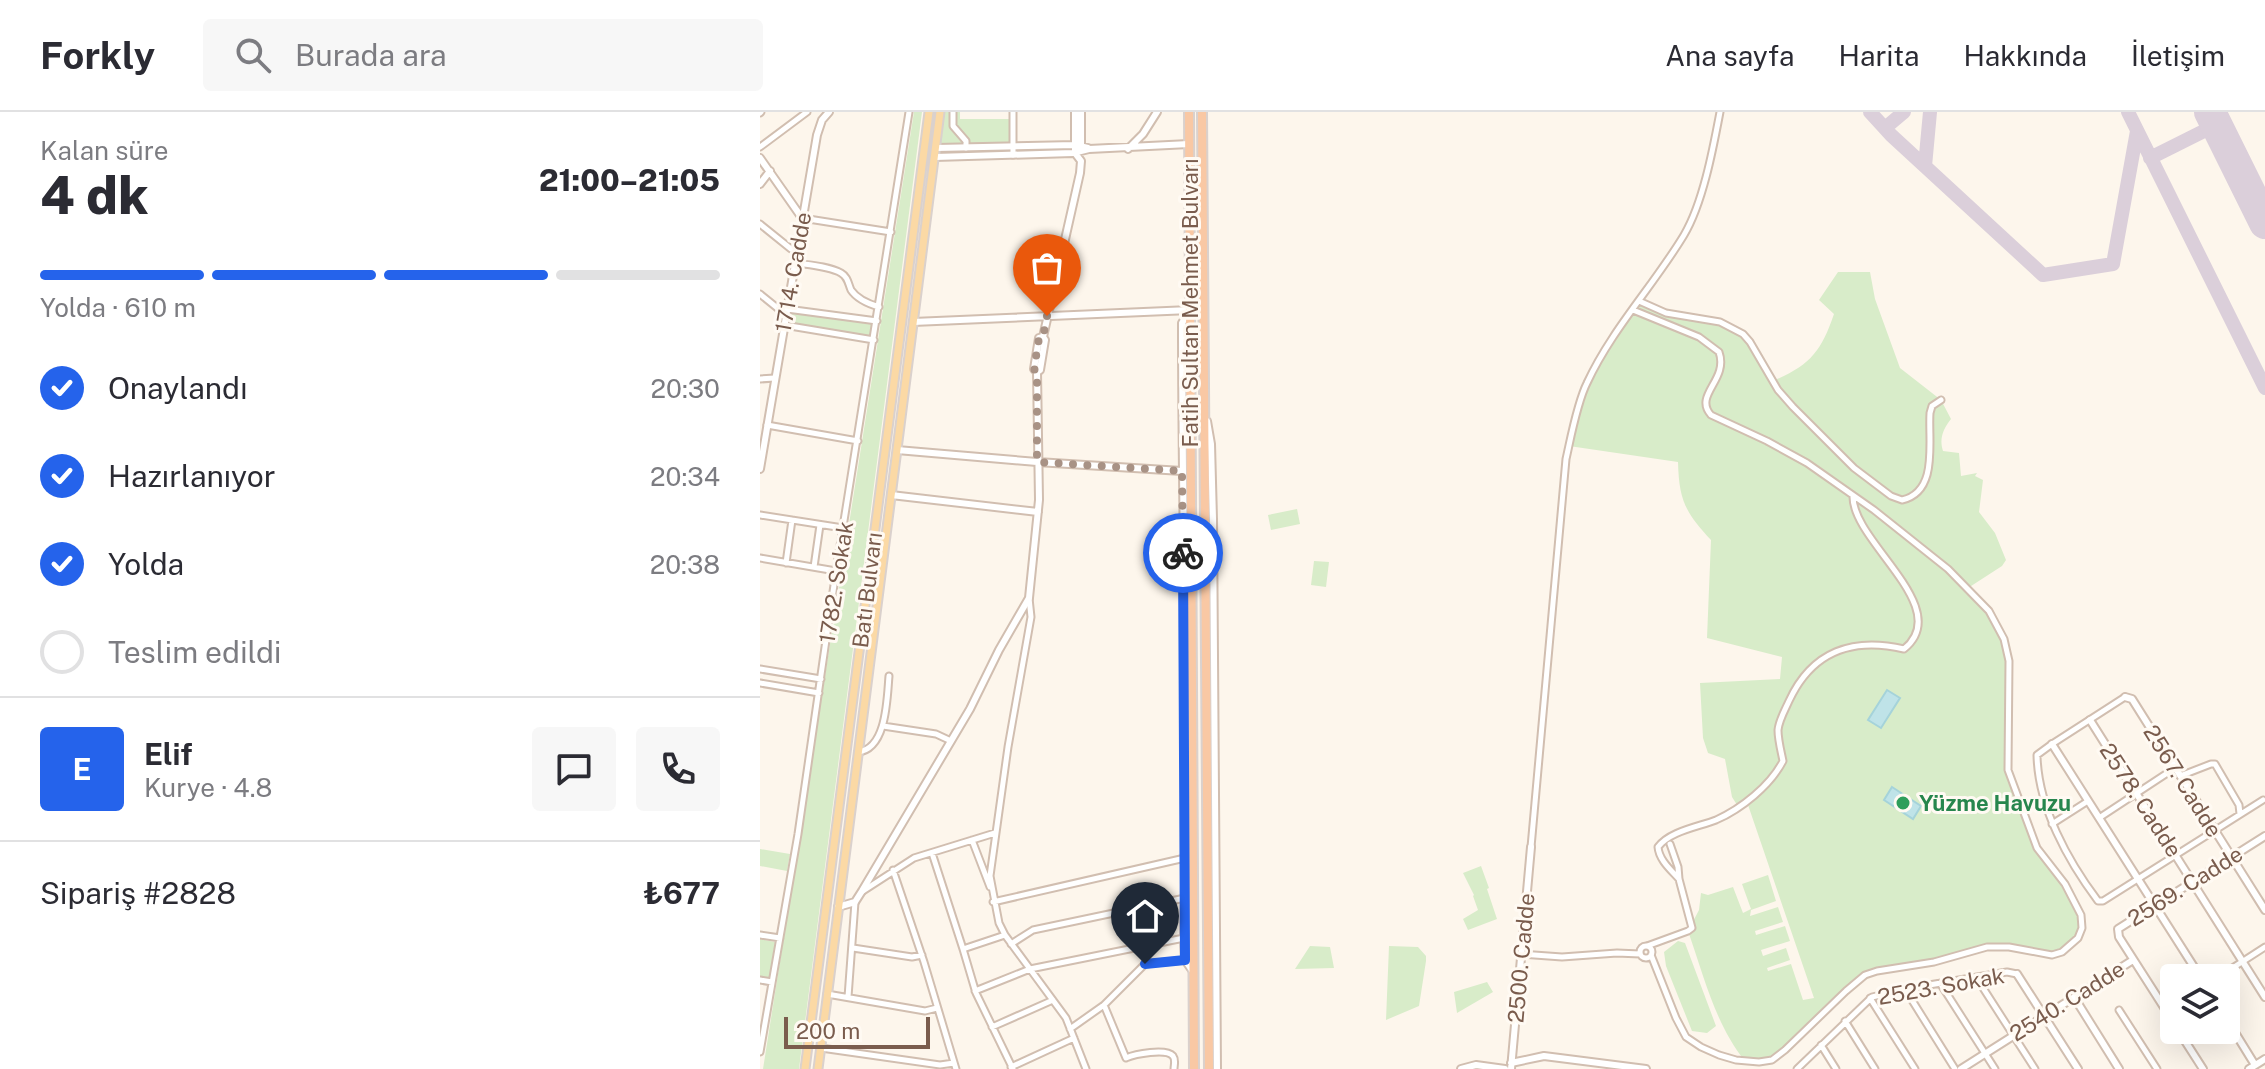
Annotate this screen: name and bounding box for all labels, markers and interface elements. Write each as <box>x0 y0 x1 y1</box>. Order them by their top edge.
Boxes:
search box <box>203 19 763 91</box>
text: Forkly <box>40 33 155 78</box>
icon: search <box>231 33 275 77</box>
text: Burada ara <box>295 37 447 73</box>
text: Ana sayfa <box>1665 39 1795 72</box>
text: Harita <box>1839 39 1919 72</box>
text: Hakkında <box>1963 39 2087 72</box>
text: İletişim <box>2131 39 2225 72</box>
text: Kalan süre <box>40 135 168 166</box>
street label: Fatih Sultan Mehmet Bulvarı <box>1177 159 1203 447</box>
text: 21:00–21:05 <box>539 162 720 198</box>
text: 4 dk <box>40 165 149 226</box>
street label: 1714. Cadde <box>770 210 816 334</box>
pin <box>1013 234 1081 316</box>
icon: bag <box>1025 246 1069 290</box>
text: Yolda · 610 m <box>40 292 196 323</box>
icon: check <box>40 366 84 410</box>
text: Onaylandı <box>108 370 247 406</box>
text: 20:30 <box>651 373 720 404</box>
icon: check <box>40 454 84 498</box>
text: Hazırlanıyor <box>108 458 276 494</box>
text: 20:34 <box>650 461 720 492</box>
courier <box>1143 513 1223 593</box>
street label: 1782. Sokak <box>814 519 858 645</box>
street label: Batı Bulvarı <box>847 531 887 649</box>
icon: bike <box>1161 531 1205 575</box>
icon: check <box>40 542 84 586</box>
text: Yolda <box>108 546 184 582</box>
text: 20:38 <box>650 549 720 580</box>
text: Teslim edildi <box>108 634 281 670</box>
street label: 2567. Cadde <box>2138 720 2228 842</box>
button: chat <box>532 727 616 811</box>
button: phone <box>636 727 720 811</box>
text: Elif <box>144 736 192 772</box>
street label: 2578. Cadde <box>2095 738 2187 862</box>
text: E <box>72 751 92 787</box>
text: Kurye · 4.8 <box>144 772 272 803</box>
place label: Yüzme Havuzu <box>1919 790 2071 816</box>
marker: Yüzme Havuzu <box>1894 794 1912 812</box>
street label: 2569. Cadde <box>2123 840 2247 932</box>
text: Sipariş #2828 <box>40 875 236 911</box>
text: ₺677 <box>643 875 720 911</box>
pin <box>1111 882 1179 964</box>
street label: 2500. Cadde <box>1502 892 1540 1024</box>
icon: home <box>1123 894 1167 938</box>
street label: 2540. Cadde <box>2005 955 2129 1047</box>
street label: 2523. Sokak <box>1876 962 2006 1010</box>
map controls <box>2160 964 2240 1044</box>
button: layers <box>2160 964 2240 1044</box>
scale bar <box>784 1013 930 1049</box>
text: 200 m <box>796 1018 860 1044</box>

